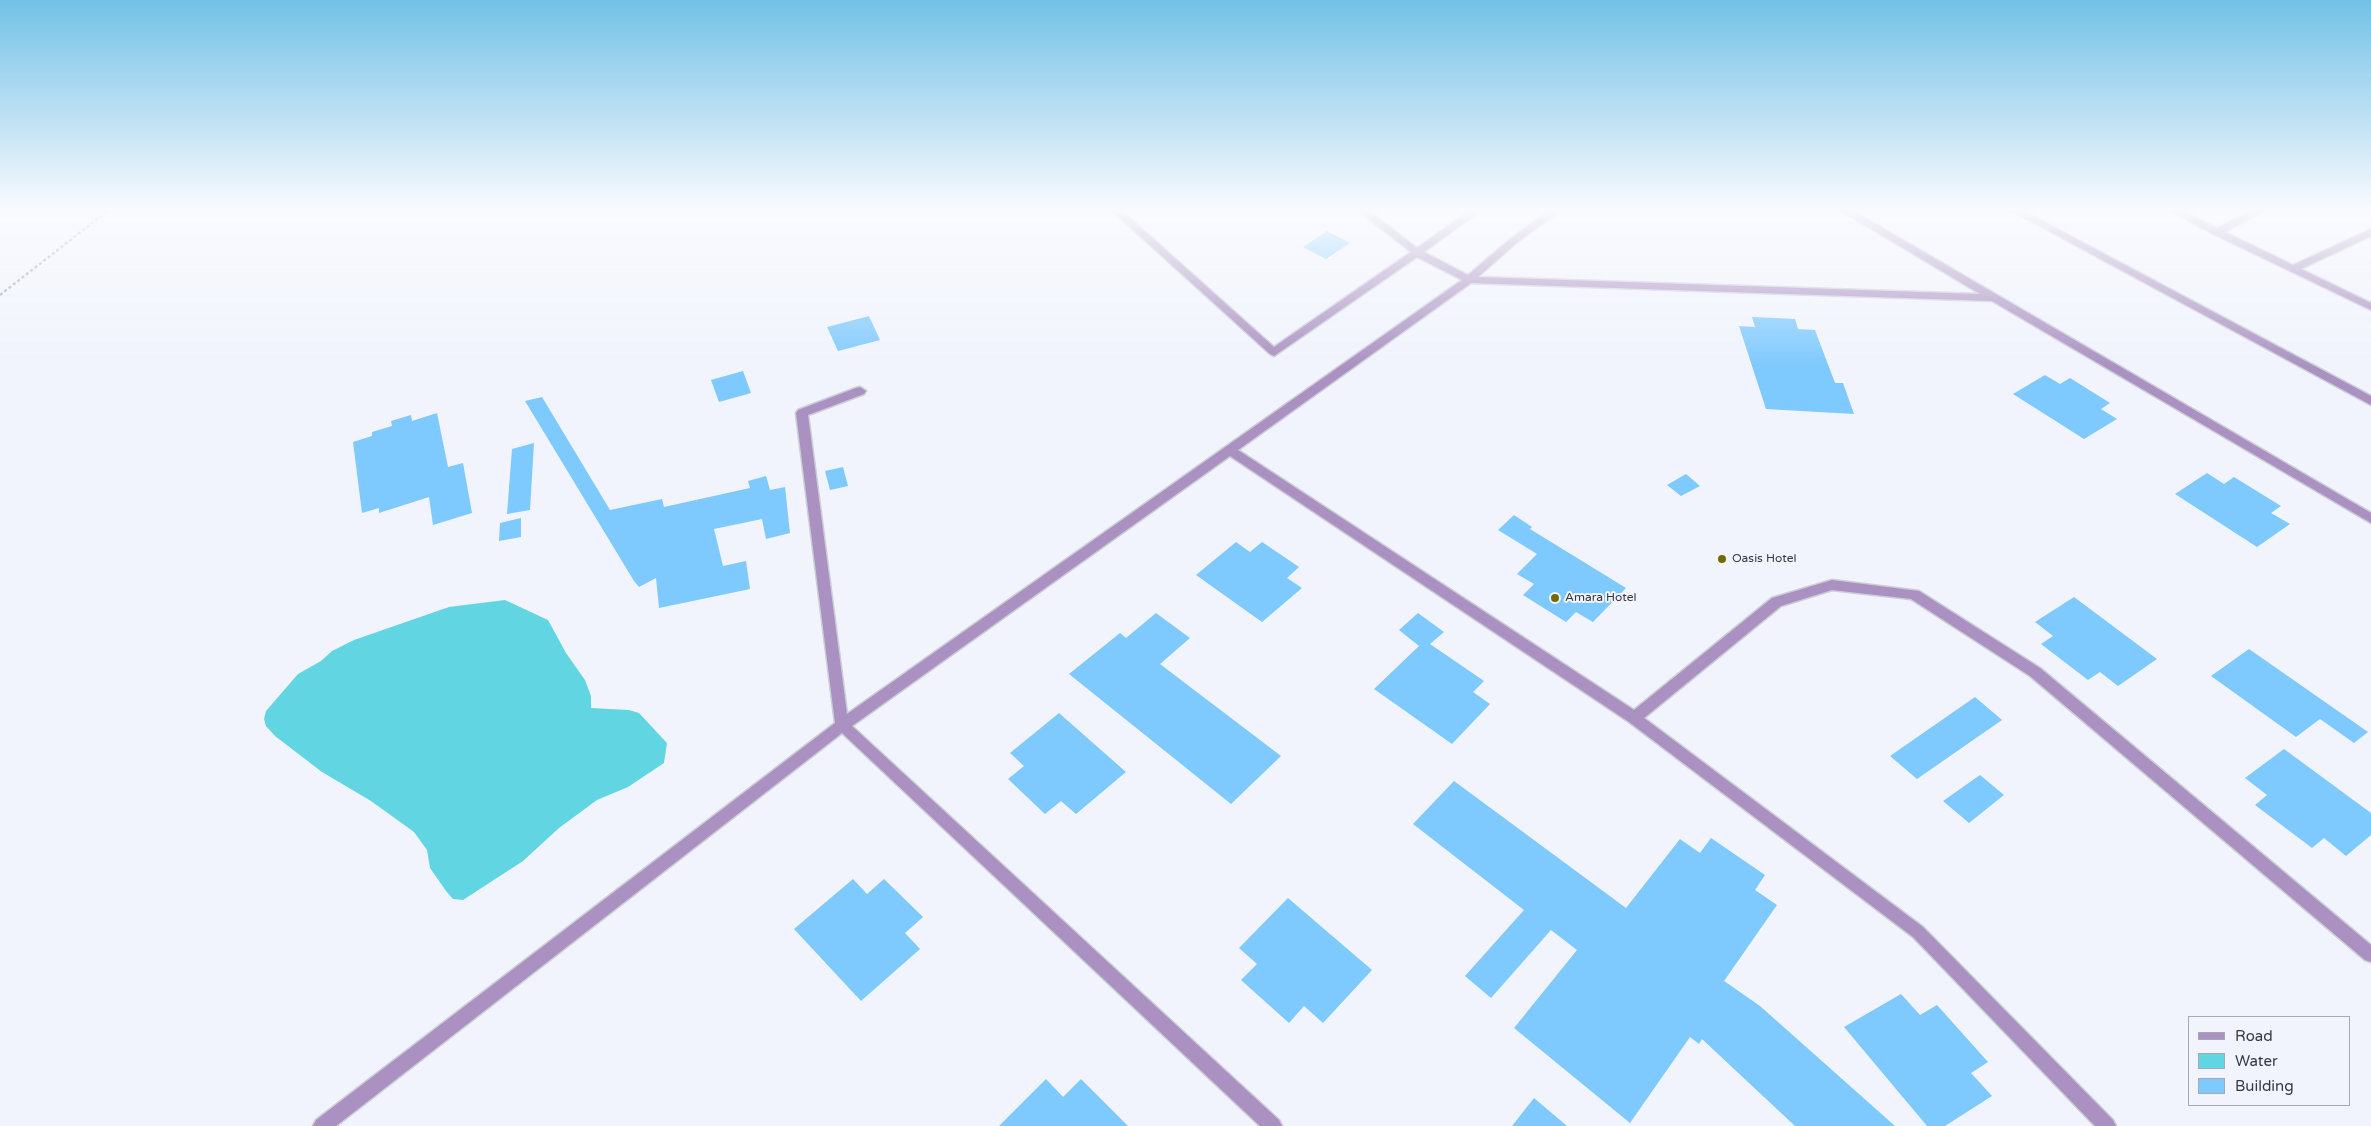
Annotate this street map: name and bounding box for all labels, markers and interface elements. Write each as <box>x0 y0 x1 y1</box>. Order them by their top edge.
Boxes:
place label: Oasis Hotel <box>1732 552 1796 566</box>
marker: Oasis Hotel <box>1716 553 1728 565</box>
place label: Amara Hotel <box>1565 591 1637 605</box>
marker: Amara Hotel <box>1549 592 1561 604</box>
legend <box>2188 1016 2351 1106</box>
text: Road <box>2235 1027 2273 1045</box>
text: Water <box>2235 1052 2278 1070</box>
text: Building <box>2235 1077 2294 1095</box>

